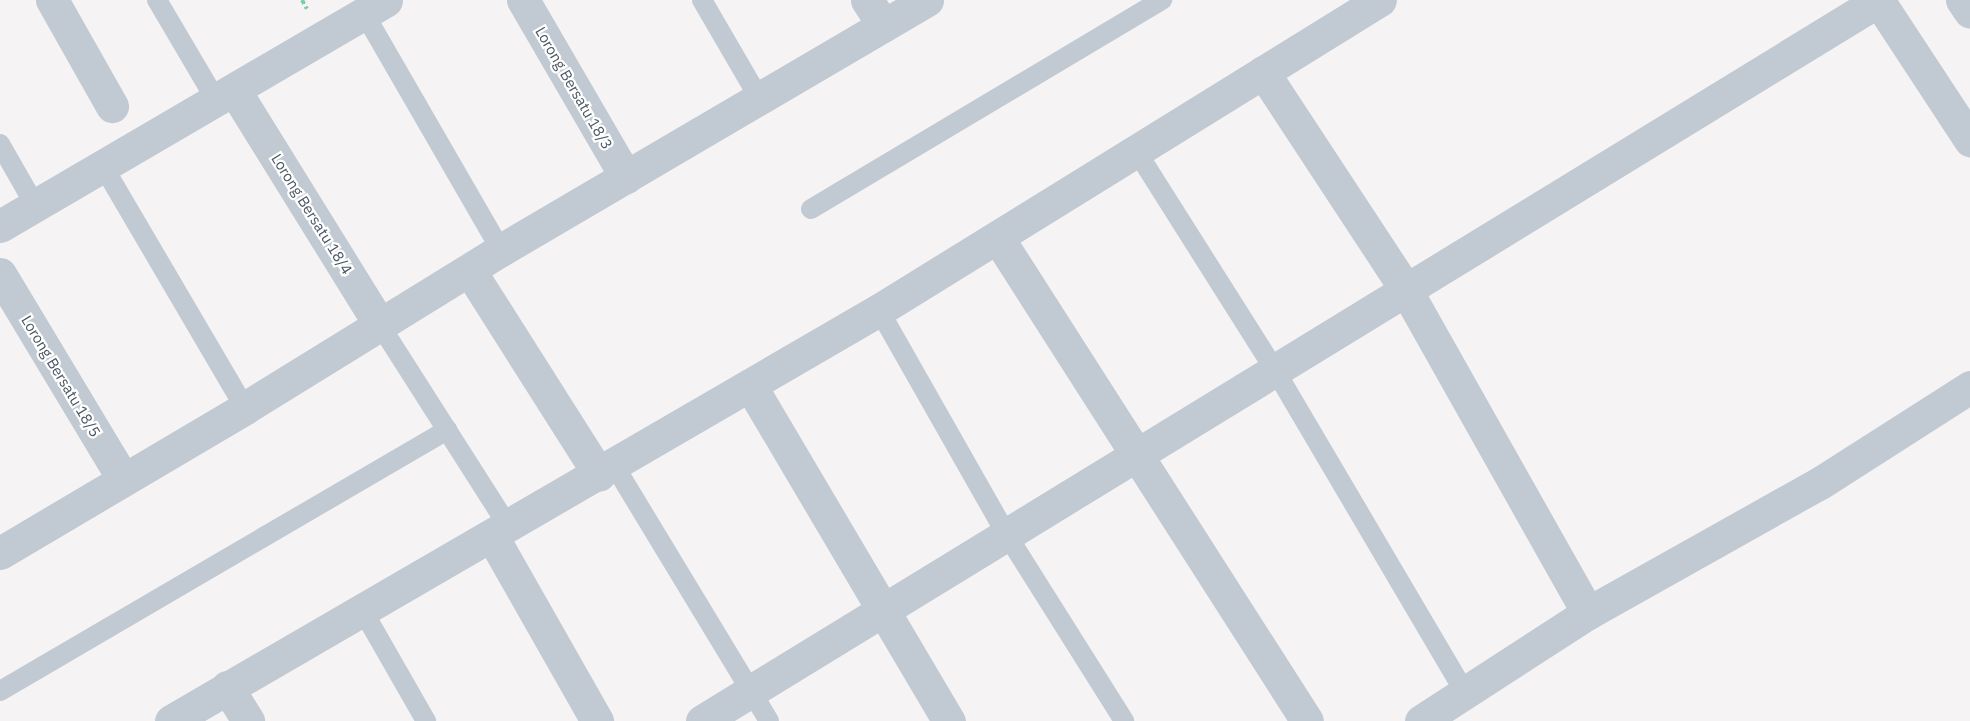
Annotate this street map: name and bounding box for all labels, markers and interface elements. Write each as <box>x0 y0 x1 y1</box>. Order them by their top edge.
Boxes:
street label: Lorong Bersatu 18/3 <box>532 24 616 152</box>
street label: Lorong Bersatu 18/4 <box>268 151 356 277</box>
street label: Lorong Bersatu 18/5 <box>18 312 104 440</box>

